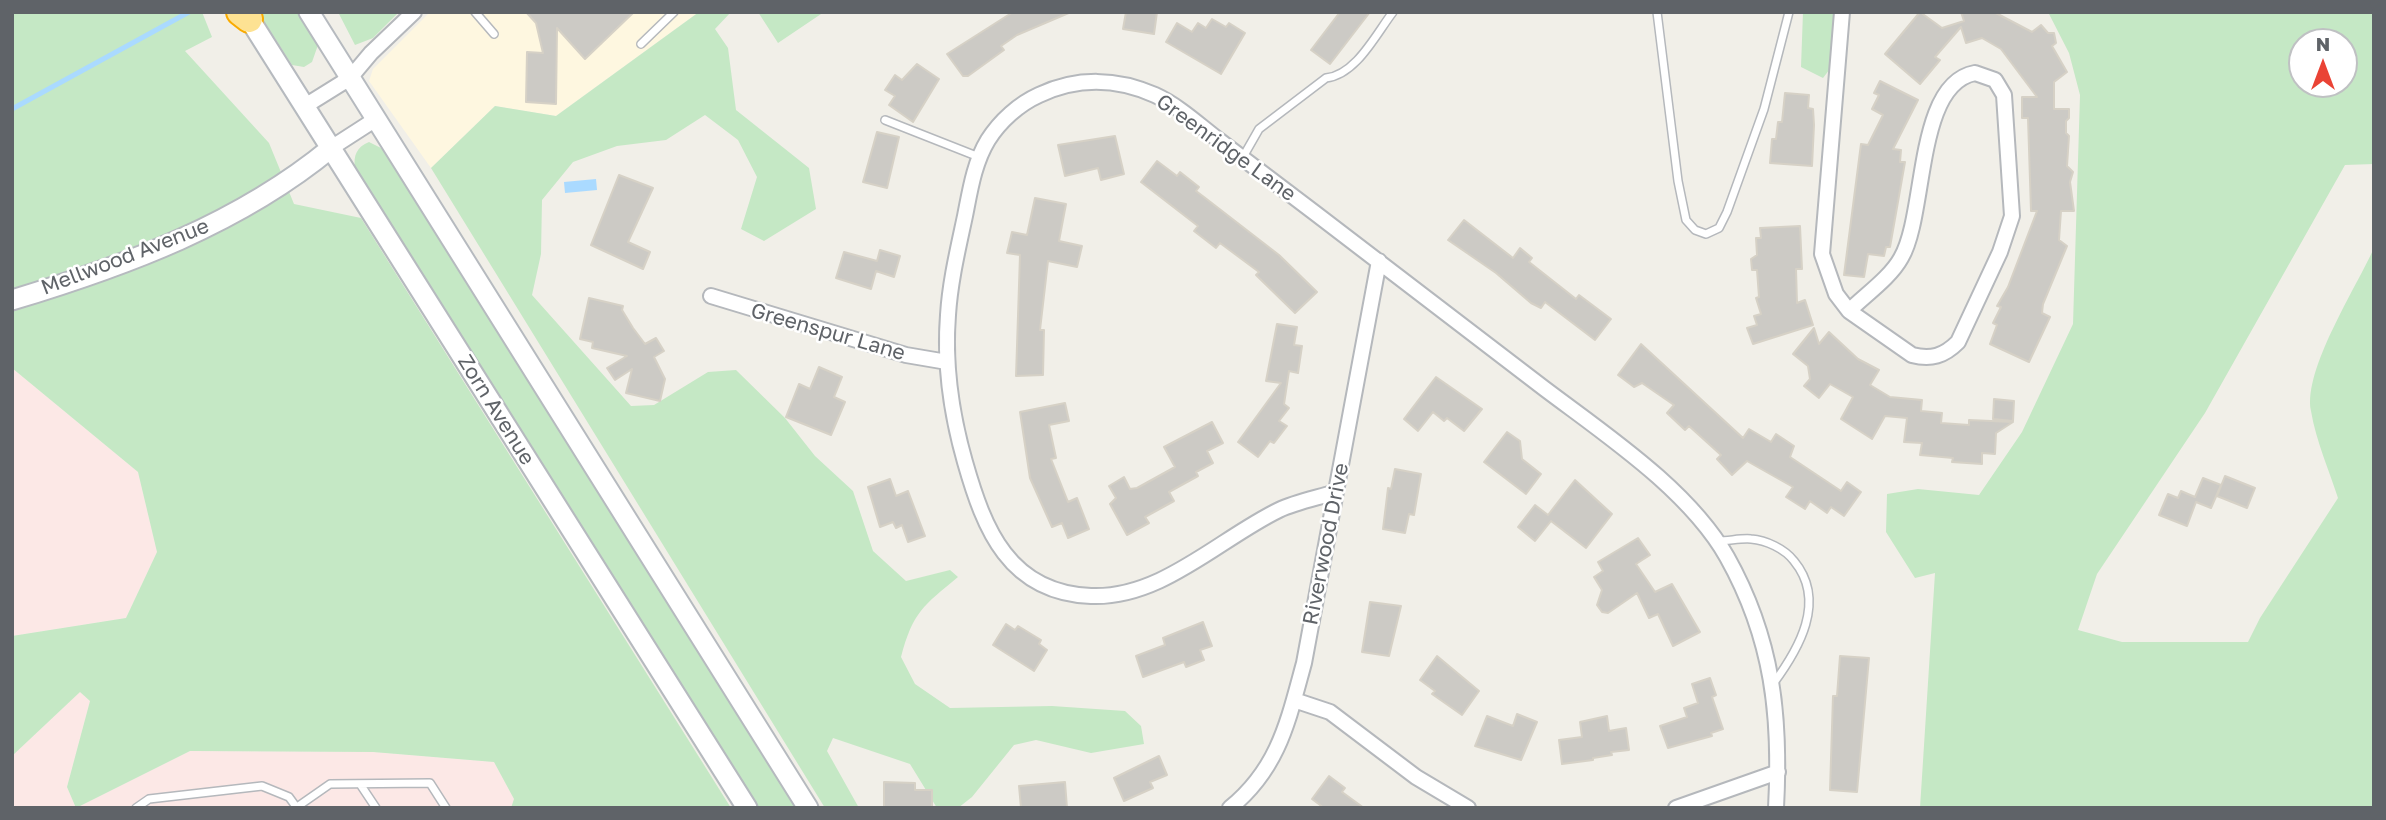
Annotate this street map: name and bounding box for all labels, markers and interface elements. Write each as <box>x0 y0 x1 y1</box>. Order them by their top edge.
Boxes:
north arrow <box>2288 28 2358 98</box>
text: N <box>2316 32 2330 55</box>
street label: Greenridge Lane <box>1151 89 1301 207</box>
street label: Mellwood Avenue <box>38 213 212 301</box>
street label: Greenspur Lane <box>748 298 908 366</box>
street label: Zorn Avenue <box>452 350 540 470</box>
street label: Riverwood Drive <box>1298 461 1354 627</box>

